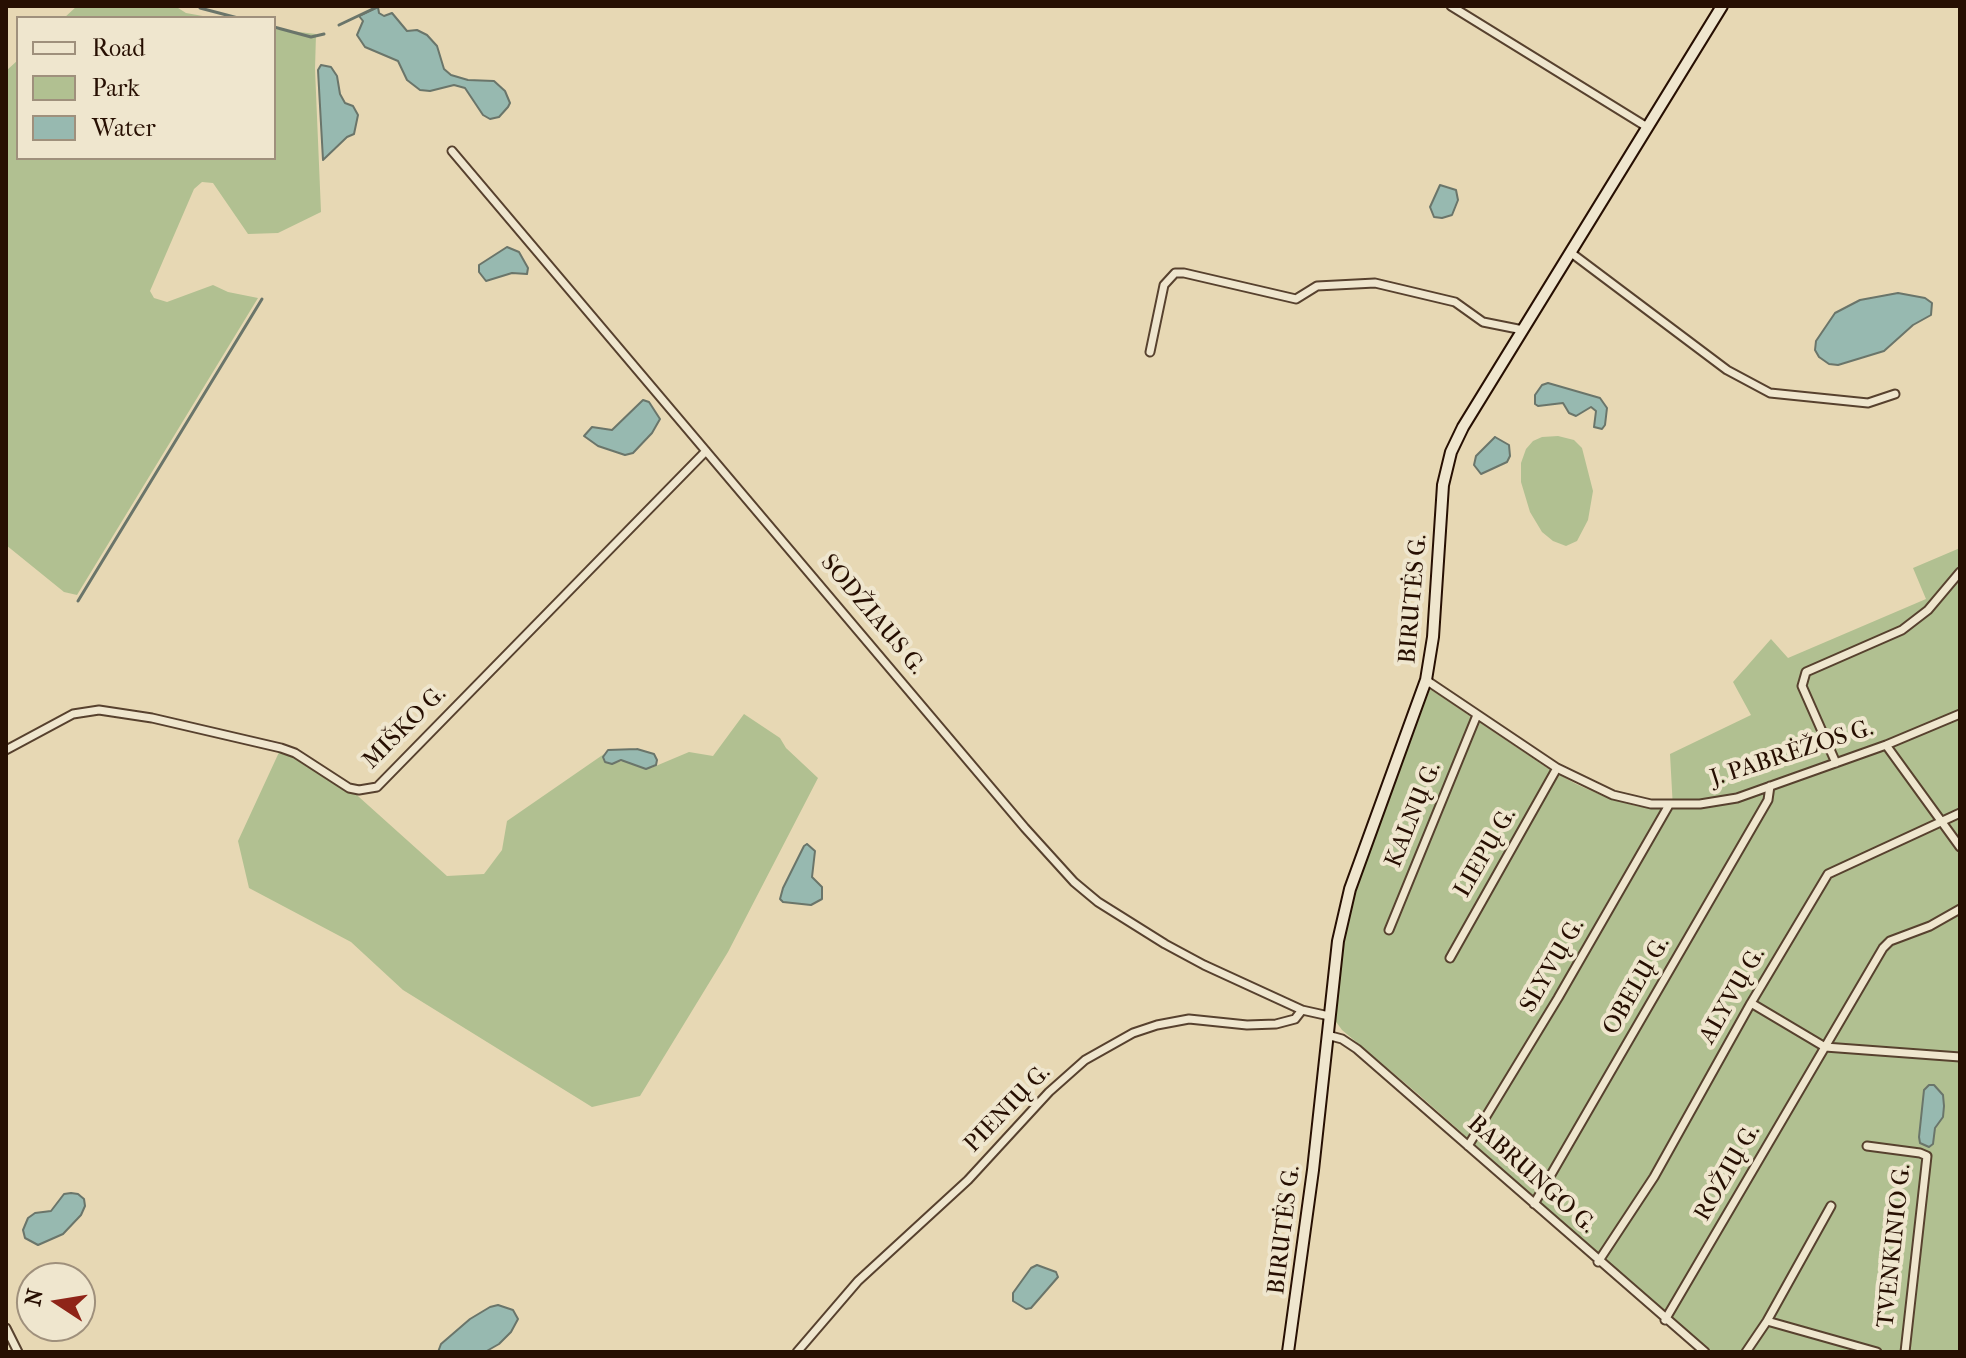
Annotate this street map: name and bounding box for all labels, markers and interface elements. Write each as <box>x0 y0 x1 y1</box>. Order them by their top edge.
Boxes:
legend <box>16 16 276 160</box>
text: Road <box>92 34 145 62</box>
text: Park <box>92 74 140 102</box>
text: Water <box>92 114 156 142</box>
street label: BIRUTĖS G. <box>1394 533 1434 665</box>
street label: SODŽIAUS G. <box>813 549 931 681</box>
street label: MIŠKO G. <box>357 680 453 776</box>
street label: J. PABRĖŽOS G. <box>1707 714 1877 794</box>
street label: KALNŲ G. <box>1380 758 1448 872</box>
street label: LIEPŲ G. <box>1449 803 1523 903</box>
street label: SLYVŲ G. <box>1515 914 1591 1018</box>
street label: OBELŲ G. <box>1597 932 1677 1040</box>
street label: ALYVŲ G. <box>1694 943 1772 1049</box>
street label: PIENIŲ G. <box>959 1059 1057 1159</box>
street label: BABRUNGO G. <box>1461 1110 1601 1240</box>
street label: ROŽIŲ G. <box>1689 1120 1767 1226</box>
street label: TVENKINIO G. <box>1872 1163 1918 1329</box>
street label: BIRUTĖS G. <box>1263 1164 1307 1296</box>
north arrow <box>16 1262 96 1342</box>
text: N <box>20 1287 49 1308</box>

